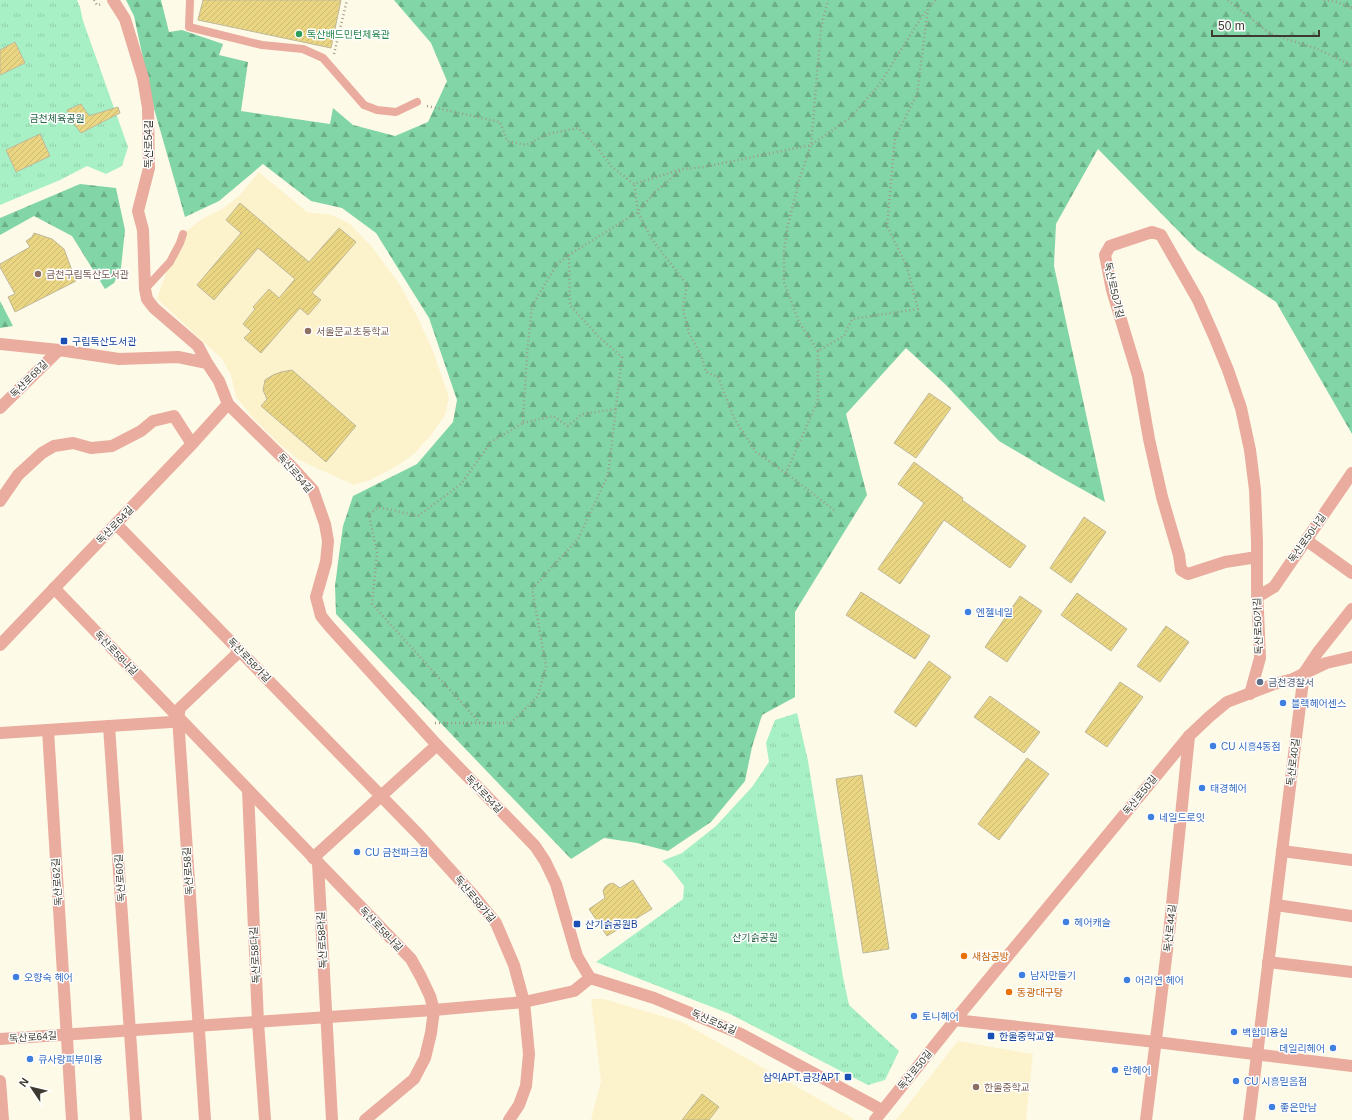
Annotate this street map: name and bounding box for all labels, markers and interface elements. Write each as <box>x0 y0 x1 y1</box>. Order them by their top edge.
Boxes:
scale bar <box>1212 12 1319 38</box>
text: 50 m <box>1218 19 1245 33</box>
marker: 독산배드민턴체육관 <box>294 29 304 39</box>
place label: 독산배드민턴체육관 <box>307 29 391 40</box>
park label: 금천체육공원 <box>29 113 85 124</box>
street label: 독산로54길 <box>143 120 154 168</box>
street label: 독산로50가길 <box>1102 261 1126 319</box>
marker: 금천구립독산도서관 <box>33 269 43 279</box>
place label: 금천구립독산도서관 <box>46 269 130 280</box>
marker: 서울문교초등학교 <box>303 326 313 336</box>
place label: 서울문교초등학교 <box>316 326 390 337</box>
marker: 구립독산도서관 <box>59 336 69 346</box>
place label: 구립독산도서관 <box>72 336 137 347</box>
street label: 독산로68길 <box>8 358 50 400</box>
street label: 독산로54길 <box>275 451 315 495</box>
street label: 독산로64길 <box>94 504 136 546</box>
street label: 독산로50나길 <box>1286 511 1328 565</box>
street label: 독산로50가길 <box>1252 597 1264 655</box>
marker: 엔젤네일 <box>963 607 973 617</box>
place label: 엔젤네일 <box>976 607 1013 618</box>
street label: 독산로58나길 <box>92 629 140 677</box>
street label: 독산로58가길 <box>225 636 273 684</box>
marker: 금천경찰서 <box>1255 677 1265 687</box>
place label: 금천경찰서 <box>1268 677 1314 688</box>
marker: 블랙헤어센스 <box>1278 698 1288 708</box>
place label: 블랙헤어센스 <box>1291 698 1346 709</box>
street label: 독산로40길 <box>1285 738 1301 786</box>
marker: CU 시흥4동점 <box>1208 741 1218 751</box>
place label: CU 시흥4동점 <box>1221 741 1281 752</box>
street label: 독산로54길 <box>463 773 505 815</box>
street label: 독산로50길 <box>1121 773 1159 817</box>
marker: 태경헤어 <box>1197 783 1207 793</box>
place label: 태경헤어 <box>1210 783 1247 794</box>
marker: 네일드로잇 <box>1146 812 1156 822</box>
place label: 네일드로잇 <box>1159 812 1205 823</box>
street label: 독산로58길 <box>181 847 195 895</box>
marker: CU 금천파크점 <box>352 847 362 857</box>
place label: CU 금천파크점 <box>365 847 428 858</box>
street label: 독산로60길 <box>113 854 127 902</box>
street label: 독산로62길 <box>50 858 64 906</box>
street label: 독산로58가길 <box>452 874 498 924</box>
street label: 독산로44길 <box>1162 904 1178 952</box>
street label: 독산로58나길 <box>357 905 405 953</box>
street label: 독산로58라길 <box>315 911 329 969</box>
marker: 헤어캐슬 <box>1061 917 1071 927</box>
place label: 헤어캐슬 <box>1074 917 1111 928</box>
marker: 산기슭공원B <box>572 919 582 929</box>
place label: 산기슭공원B <box>585 919 638 930</box>
street label: 독산로58다길 <box>248 926 262 984</box>
park label: 산기슭공원 <box>732 932 778 943</box>
marker: 새참공방 <box>959 951 969 961</box>
place label: 새참공방 <box>972 951 1009 962</box>
marker: 남자만들기 <box>1017 970 1027 980</box>
place label: 남자만들기 <box>1030 970 1076 981</box>
marker: 오향숙 헤어 <box>11 972 21 982</box>
place label: 오향숙 헤어 <box>24 972 73 983</box>
marker: 어리연 헤어 <box>1122 975 1132 985</box>
place label: 어리연 헤어 <box>1135 975 1184 986</box>
marker: 동광대구탕 <box>1004 987 1014 997</box>
place label: 동광대구탕 <box>1017 987 1063 998</box>
street label: 독산로54길 <box>690 1008 738 1036</box>
marker: 토니헤어 <box>909 1011 919 1021</box>
place label: 토니헤어 <box>922 1011 959 1022</box>
marker: 백합미용실 <box>1229 1027 1239 1037</box>
place label: 백합미용실 <box>1242 1027 1288 1038</box>
street label: 독산로64길 <box>9 1030 57 1044</box>
marker: 한울중학교앞 <box>986 1031 996 1041</box>
place label: 한울중학교앞 <box>999 1031 1054 1042</box>
place label: 데일리헤어 <box>1279 1043 1325 1054</box>
marker: 데일리헤어 <box>1328 1043 1338 1053</box>
street label: 독산로50길 <box>896 1048 934 1092</box>
marker: 큐사랑피부미용 <box>25 1054 35 1064</box>
place label: 큐사랑피부미용 <box>38 1054 102 1065</box>
marker: 란헤어 <box>1110 1065 1120 1075</box>
place label: 란헤어 <box>1123 1065 1151 1076</box>
north arrow <box>12 1068 52 1108</box>
place label: 삼익APT.금강APT <box>763 1072 840 1083</box>
marker: 삼익APT.금강APT <box>843 1072 853 1082</box>
text: N <box>17 1076 31 1089</box>
marker: CU 시흥믿음점 <box>1231 1076 1241 1086</box>
place label: CU 시흥믿음점 <box>1244 1076 1307 1087</box>
marker: 한울중학교 <box>971 1082 981 1092</box>
place label: 한울중학교 <box>984 1082 1030 1093</box>
marker: 좋은만남 <box>1267 1102 1277 1112</box>
place label: 좋은만남 <box>1280 1102 1318 1113</box>

